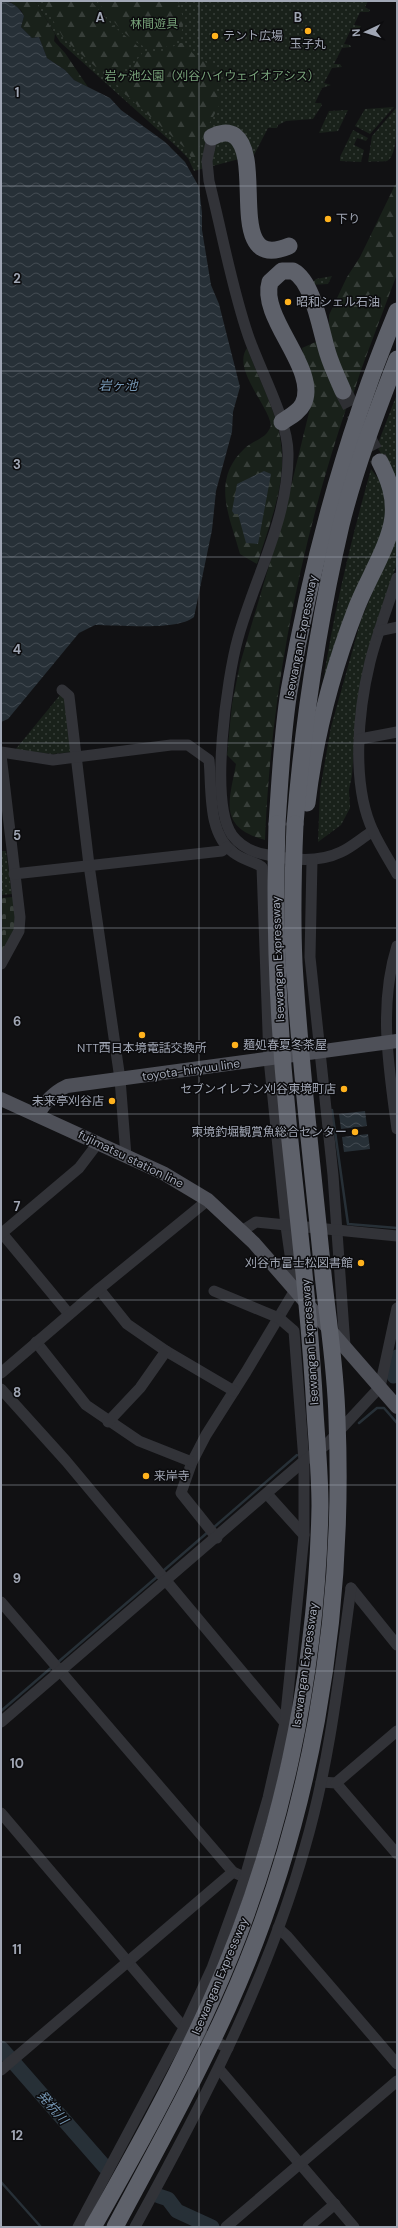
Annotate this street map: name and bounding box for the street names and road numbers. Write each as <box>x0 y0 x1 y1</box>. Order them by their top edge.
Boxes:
street label: Isewangan Expressway <box>281 573 321 700</box>
street label: Isewangan Expressway <box>268 895 288 1022</box>
street label: toyota-hiryuu line <box>141 1055 241 1085</box>
street label: fujimatsu station line <box>76 1127 187 1192</box>
street label: Isewangan Expressway <box>298 1278 322 1405</box>
street label: Isewangan Expressway <box>288 1601 322 1729</box>
street label: Isewangan Expressway <box>188 1915 252 2037</box>

